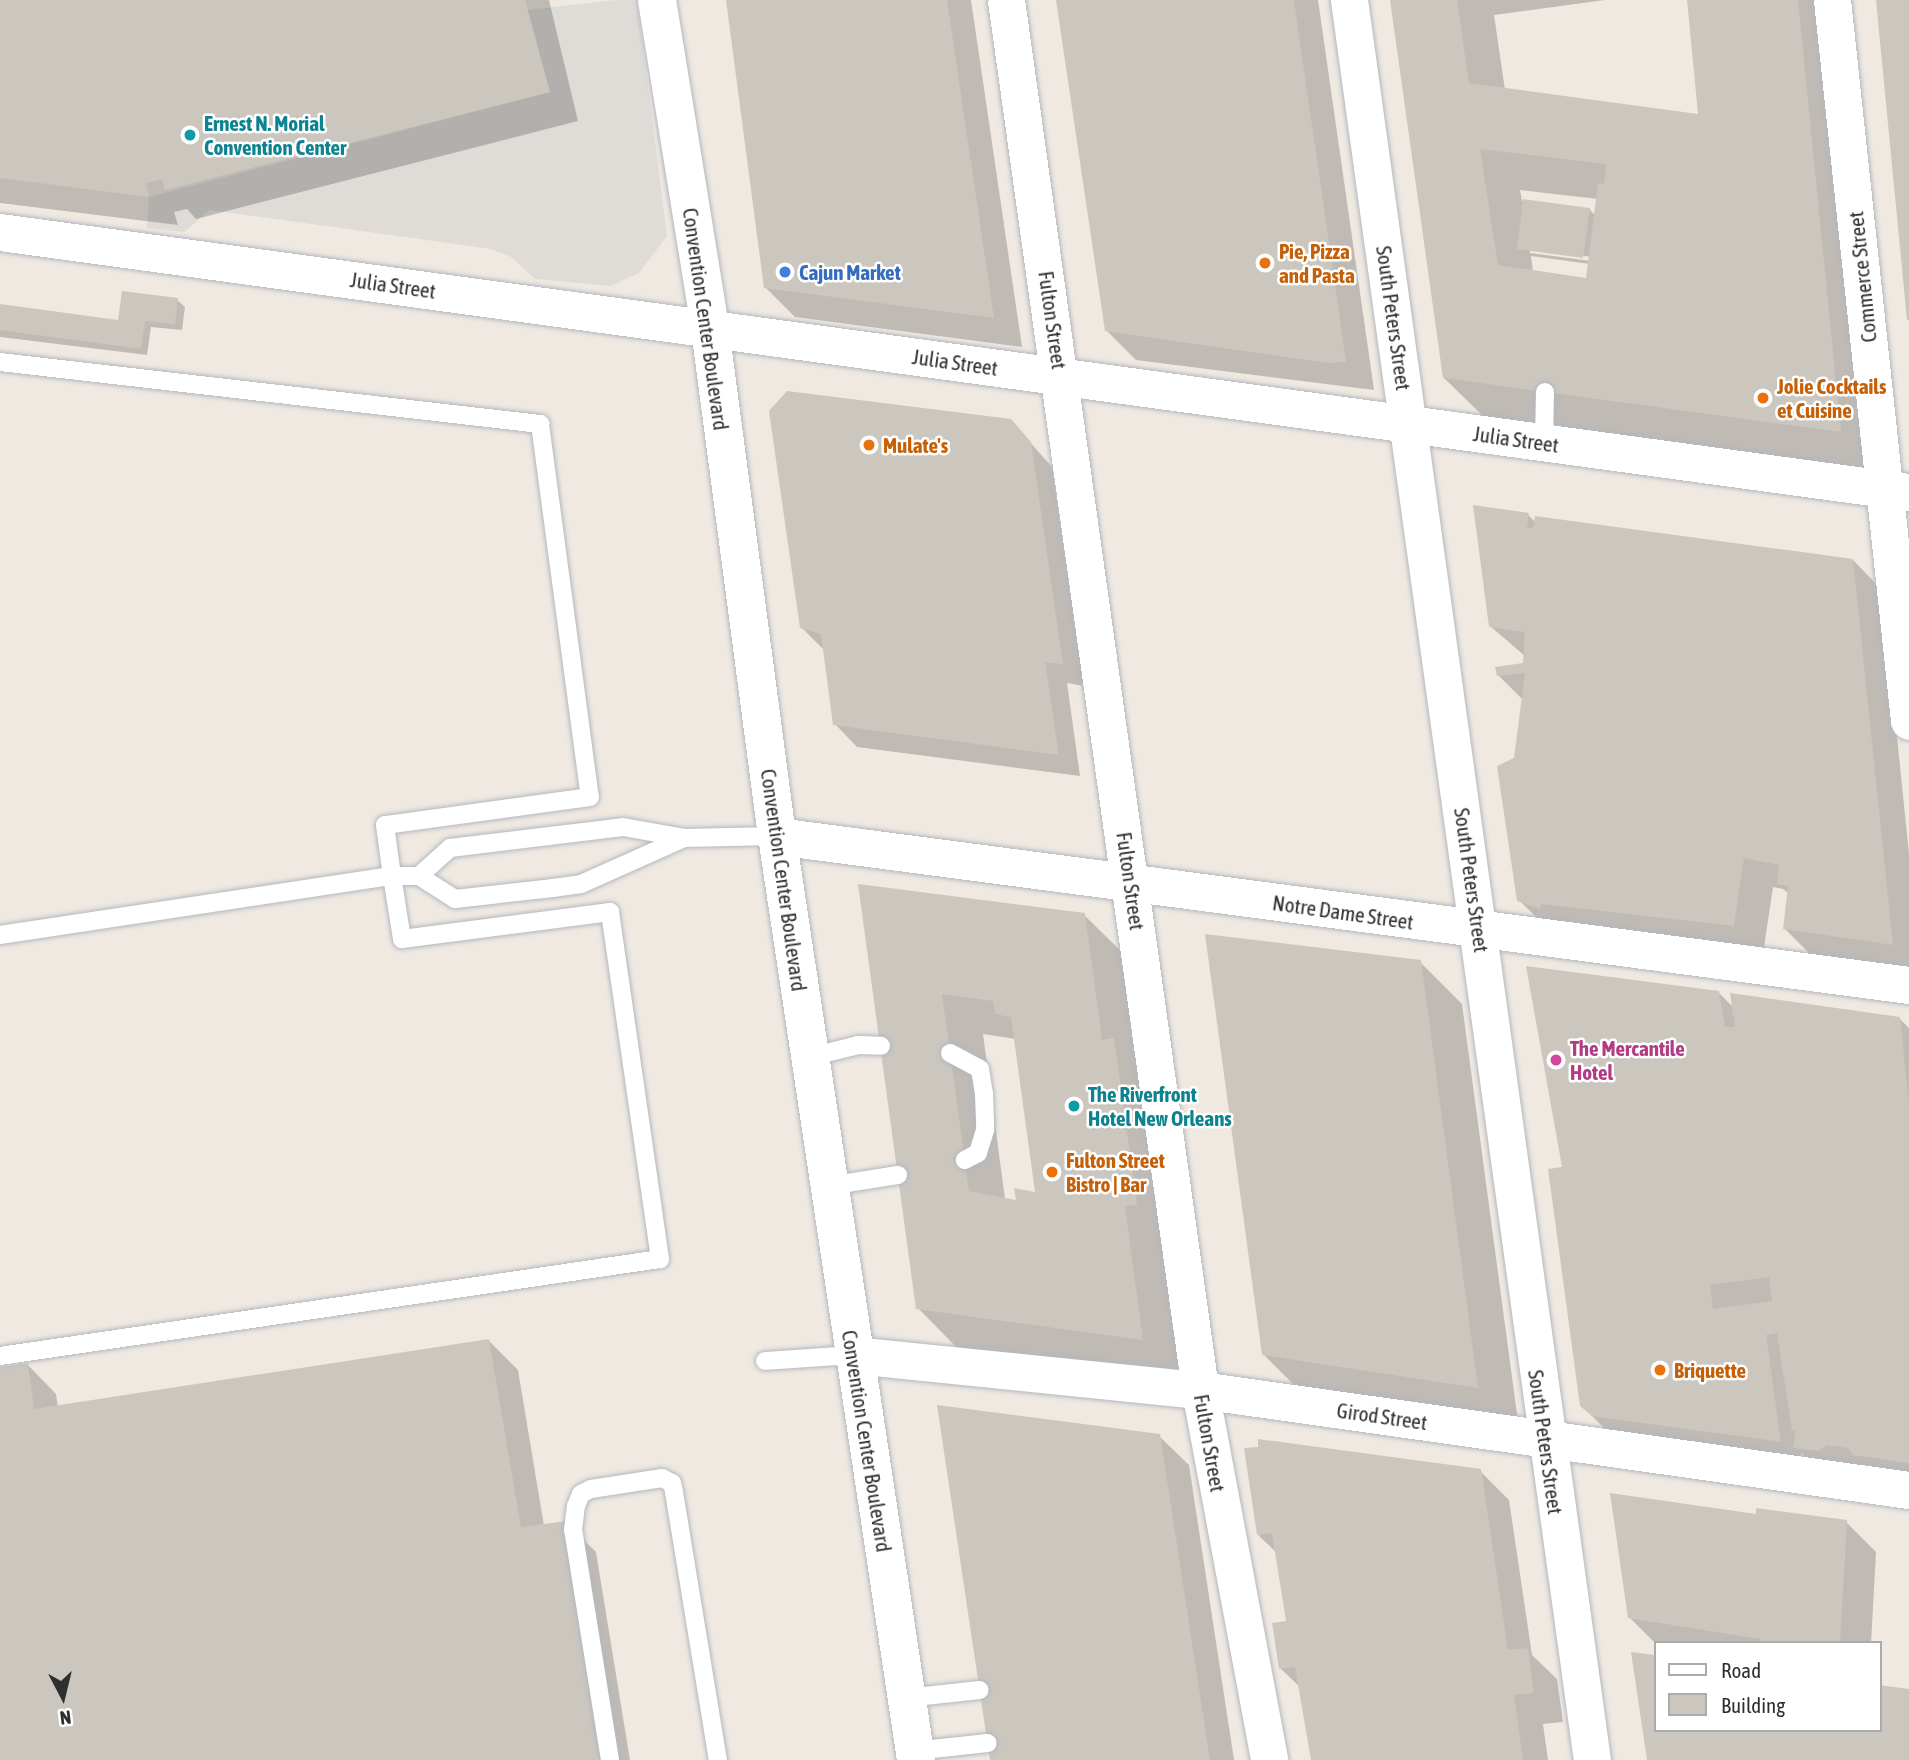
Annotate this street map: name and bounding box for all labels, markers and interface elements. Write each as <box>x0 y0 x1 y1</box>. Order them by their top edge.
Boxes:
place label: Ernest N. Morial Convention Center <box>204 110 346 160</box>
marker: Ernest N. Morial Convention Center <box>182 127 198 143</box>
street label: Convention Center Boulevard <box>678 206 734 432</box>
street label: Commerce Street <box>1843 210 1881 344</box>
place label: Pie, Pizza and Pasta <box>1279 238 1355 288</box>
street label: South Peters Street <box>1371 244 1417 392</box>
marker: Pie, Pizza and Pasta <box>1257 255 1273 271</box>
place label: Cajun Market <box>799 259 901 285</box>
marker: Cajun Market <box>777 264 793 280</box>
street label: Julia Street <box>349 267 437 303</box>
street label: Fulton Street <box>1034 269 1072 371</box>
street label: Julia Street <box>911 344 999 380</box>
place label: Jolie Cocktails et Cuisine <box>1777 373 1886 423</box>
marker: Jolie Cocktails et Cuisine <box>1755 390 1771 406</box>
street label: Julia Street <box>1472 421 1560 457</box>
place label: Mulate's <box>883 432 948 458</box>
marker: Mulate's <box>861 437 877 453</box>
street label: Convention Center Boulevard <box>756 767 812 993</box>
street label: South Peters Street <box>1449 806 1495 954</box>
street label: Fulton Street <box>1112 830 1150 932</box>
street label: Notre Dame Street <box>1271 890 1415 934</box>
place label: The Mercantile Hotel <box>1570 1035 1685 1085</box>
marker: The Mercantile Hotel <box>1548 1052 1564 1068</box>
place label: The Riverfront Hotel New Orleans <box>1088 1081 1232 1131</box>
marker: The Riverfront Hotel New Orleans <box>1066 1098 1082 1114</box>
place label: Fulton Street Bistro | Bar <box>1066 1147 1165 1197</box>
marker: Fulton Street Bistro | Bar <box>1044 1164 1060 1180</box>
street label: Convention Center Boulevard <box>837 1328 897 1554</box>
place label: Briquette <box>1674 1357 1746 1383</box>
marker: Briquette <box>1652 1362 1668 1378</box>
street label: South Peters Street <box>1523 1368 1569 1516</box>
street label: Fulton Street <box>1189 1392 1231 1494</box>
street label: Girod Street <box>1335 1397 1429 1435</box>
legend <box>1654 1641 1881 1732</box>
text: Road <box>1721 1658 1761 1682</box>
north arrow <box>28 1662 98 1732</box>
text: Building <box>1721 1693 1785 1717</box>
text: N <box>59 1706 72 1729</box>

